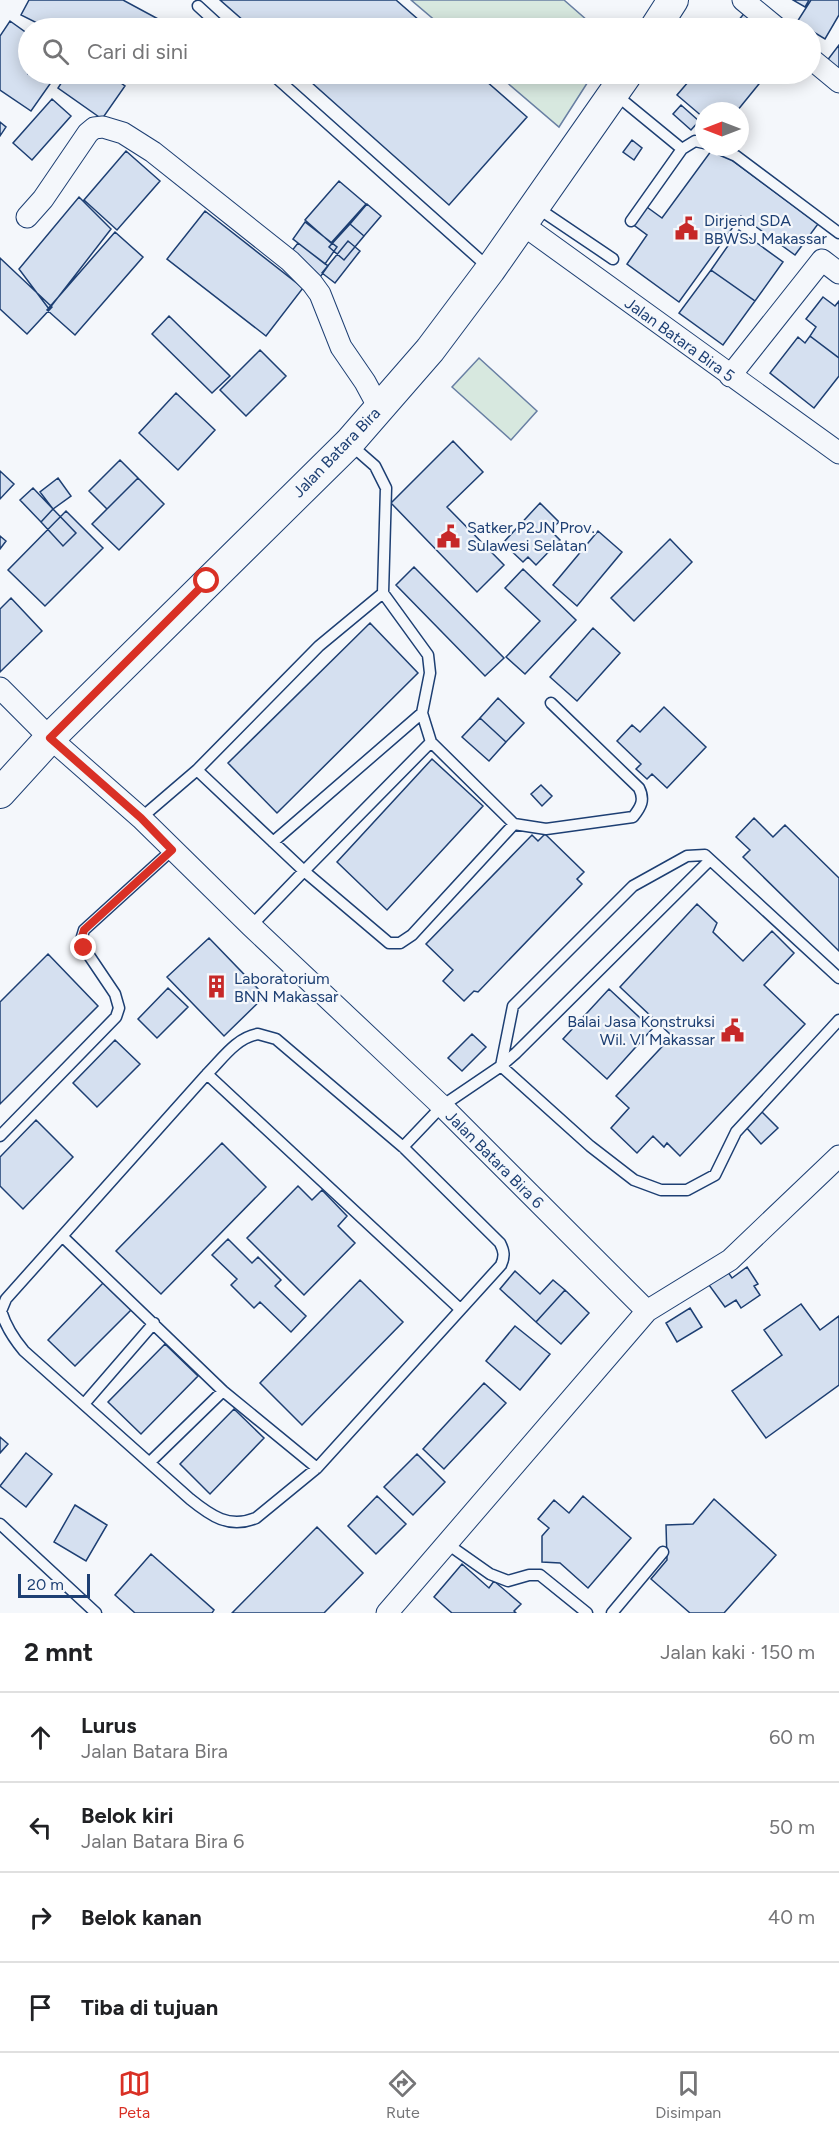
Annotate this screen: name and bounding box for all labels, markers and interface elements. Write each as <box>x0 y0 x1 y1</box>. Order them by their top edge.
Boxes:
search box <box>18 18 821 84</box>
icon: search <box>39 35 72 68</box>
text: Cari di sini <box>87 38 188 65</box>
north arrow <box>695 102 749 156</box>
place label: Dirjend SDA BBWSJ Makassar <box>704 211 827 248</box>
public building icon: Dirjend SDA BBWSJ Makassar <box>673 216 699 242</box>
street label: Jalan Batara Bira 5 <box>621 293 738 386</box>
street label: Jalan Batara Bira <box>289 403 384 501</box>
place label: Satker P2JN Prov. Sulawesi Selatan <box>467 518 595 555</box>
public building icon: Satker P2JN Prov. Sulawesi Selatan <box>436 523 462 549</box>
route start <box>193 567 219 593</box>
route end <box>70 934 96 960</box>
place label: Laboratorium BNN Makassar <box>234 969 339 1006</box>
building icon: Laboratorium BNN Makassar <box>203 974 229 1000</box>
place label: Balai Jasa Konstruksi Wil. VI Makassar <box>567 1012 716 1049</box>
public building icon: Balai Jasa Konstruksi Wil. VI Makassar <box>720 1017 746 1043</box>
street label: Jalan Batara Bira 6 <box>442 1106 548 1212</box>
scale bar <box>18 1571 90 1598</box>
text: 20 m <box>27 1575 64 1594</box>
text: 2 mnt <box>24 1636 93 1668</box>
text: Jalan kaki · 150 m <box>660 1640 815 1664</box>
text: Lurus <box>81 1712 136 1739</box>
icon: ahead <box>24 1721 57 1754</box>
text: 60 m <box>769 1725 815 1749</box>
text: Jalan Batara Bira <box>81 1739 228 1763</box>
text: Belok kiri <box>81 1802 174 1829</box>
icon: left <box>24 1811 57 1844</box>
text: 50 m <box>769 1815 815 1839</box>
text: Jalan Batara Bira 6 <box>81 1829 244 1853</box>
icon: right <box>24 1901 57 1934</box>
text: Belok kanan <box>81 1904 202 1931</box>
text: 40 m <box>768 1905 815 1929</box>
icon: arrive <box>24 1991 57 2024</box>
text: Tiba di tujuan <box>81 1994 218 2021</box>
tab: Peta <box>118 2067 151 2122</box>
tab: Rute <box>386 2067 420 2122</box>
tab: Disimpan <box>655 2067 721 2122</box>

